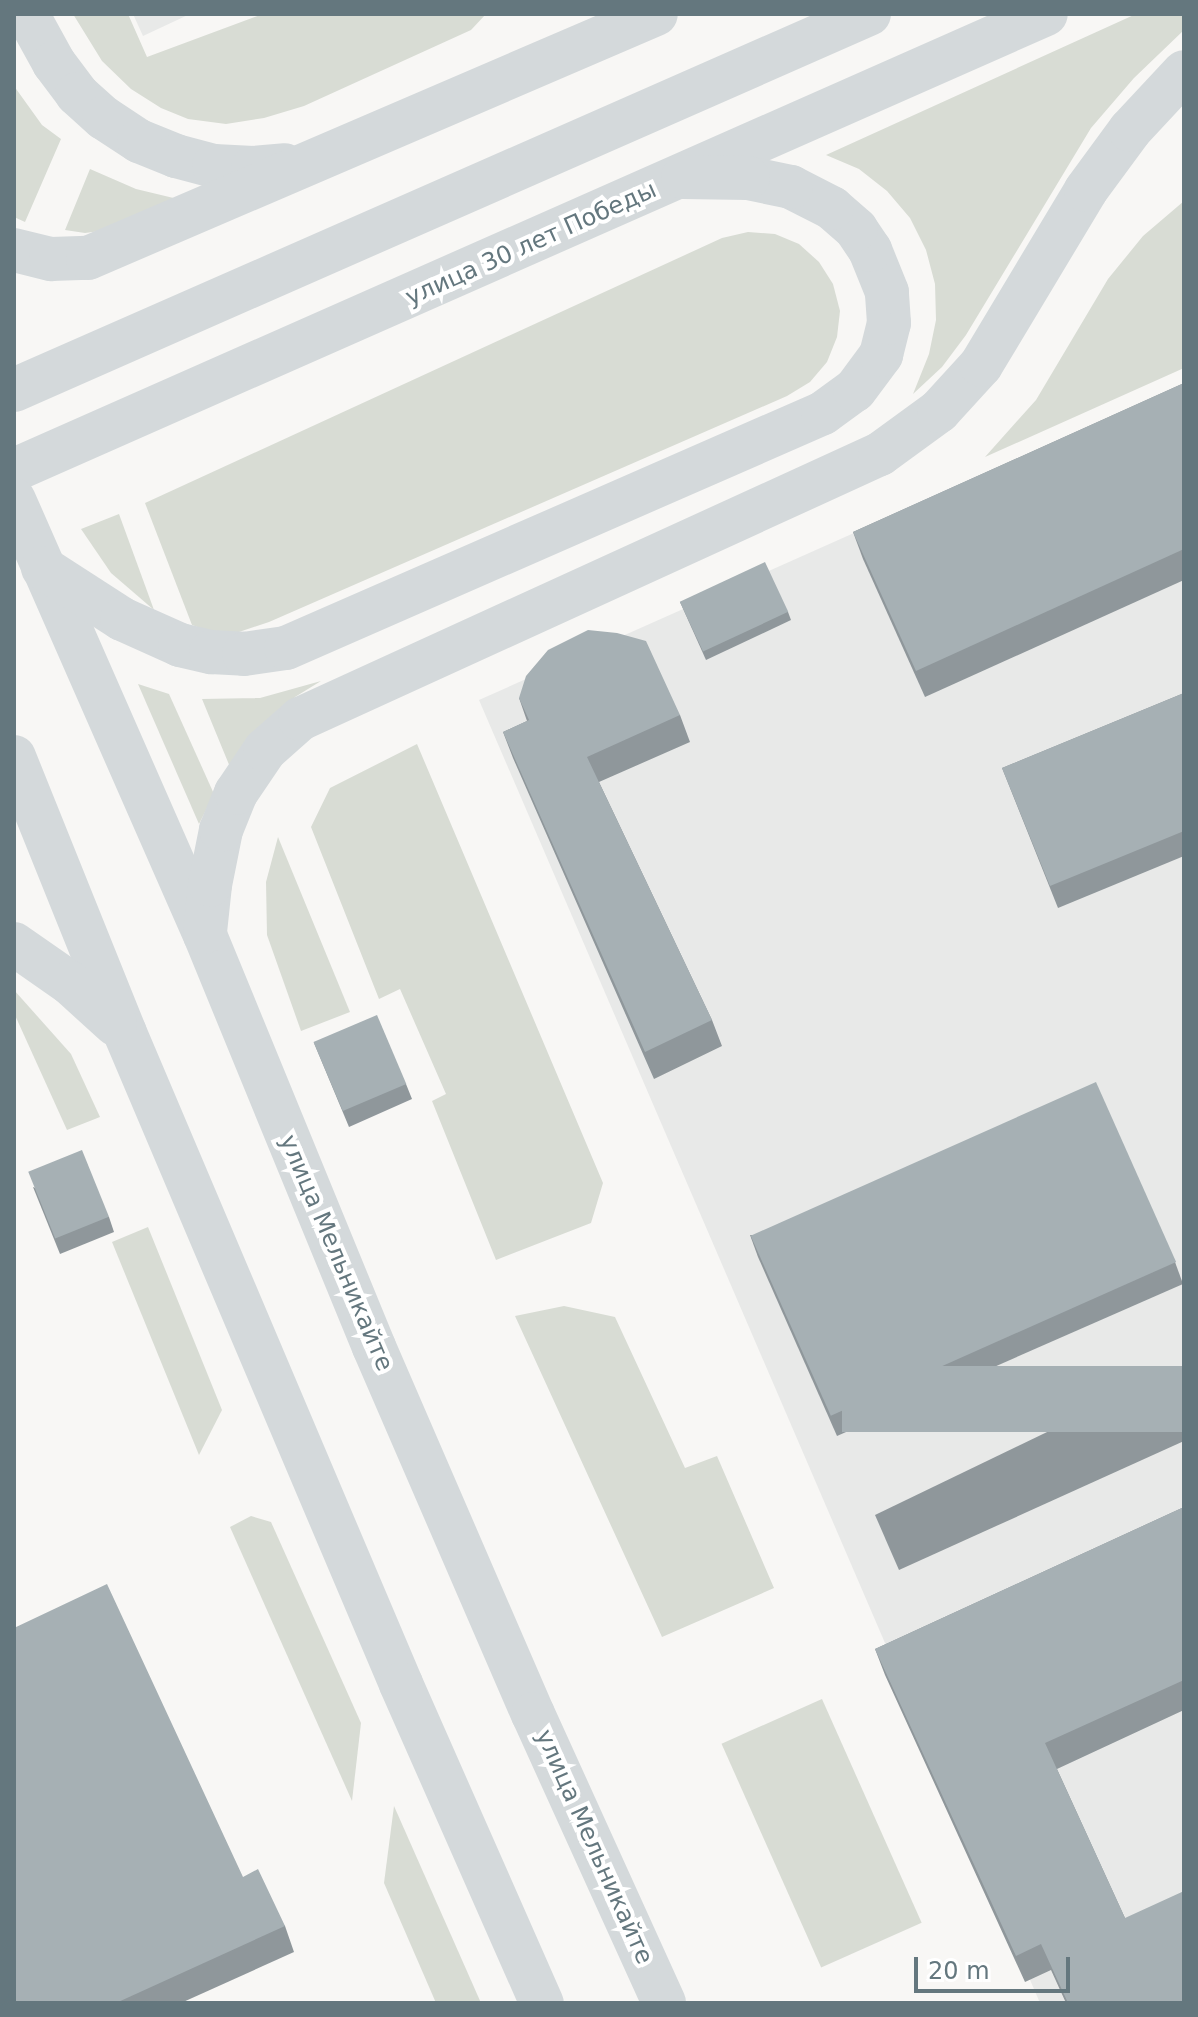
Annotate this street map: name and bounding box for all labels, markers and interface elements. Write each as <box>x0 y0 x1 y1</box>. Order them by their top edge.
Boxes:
street label: улица 30 лет Победы <box>401 176 661 312</box>
street label: улица Мельникайте <box>273 1131 399 1375</box>
street label: улица Мельникайте <box>529 1725 659 1969</box>
scale bar <box>918 1941 1074 1991</box>
text: 20 m <box>928 1957 990 1985</box>

